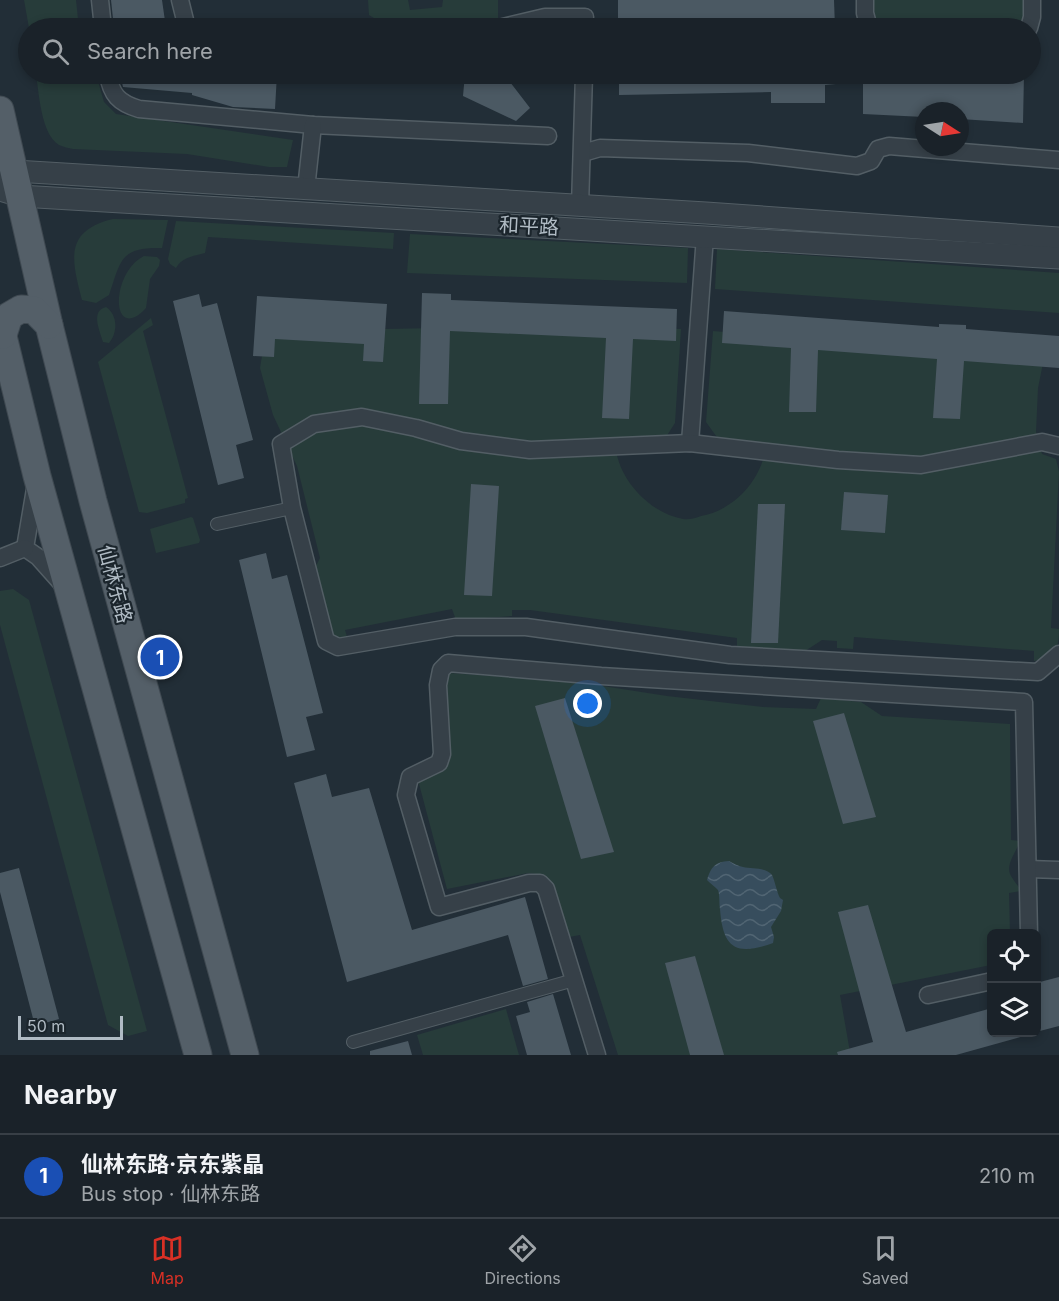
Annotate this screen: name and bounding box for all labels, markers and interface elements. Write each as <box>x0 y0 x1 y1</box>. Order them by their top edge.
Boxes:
search box <box>18 18 1041 84</box>
icon: search <box>39 35 72 68</box>
text: Search here <box>87 38 213 64</box>
north arrow <box>915 102 969 156</box>
street label: 和平路 <box>498 212 560 240</box>
street label: 仙林东路 <box>93 542 137 626</box>
pin: 1 <box>140 634 180 680</box>
your location <box>573 689 602 718</box>
map controls <box>987 929 1041 1037</box>
button: locate <box>987 929 1041 983</box>
button: layers <box>987 983 1041 1037</box>
scale bar <box>18 1013 123 1040</box>
text: 50 m <box>27 1016 65 1036</box>
text: Nearby <box>24 1079 117 1110</box>
text: 仙林东路·京东紫晶 <box>81 1151 264 1177</box>
text: 1 <box>39 1164 48 1188</box>
text: 210 m <box>979 1164 1035 1188</box>
text: Bus stop · 仙林东路 <box>81 1182 260 1206</box>
tab: Map <box>150 1232 184 1288</box>
tab: Directions <box>485 1232 561 1288</box>
tab: Saved <box>862 1232 909 1288</box>

